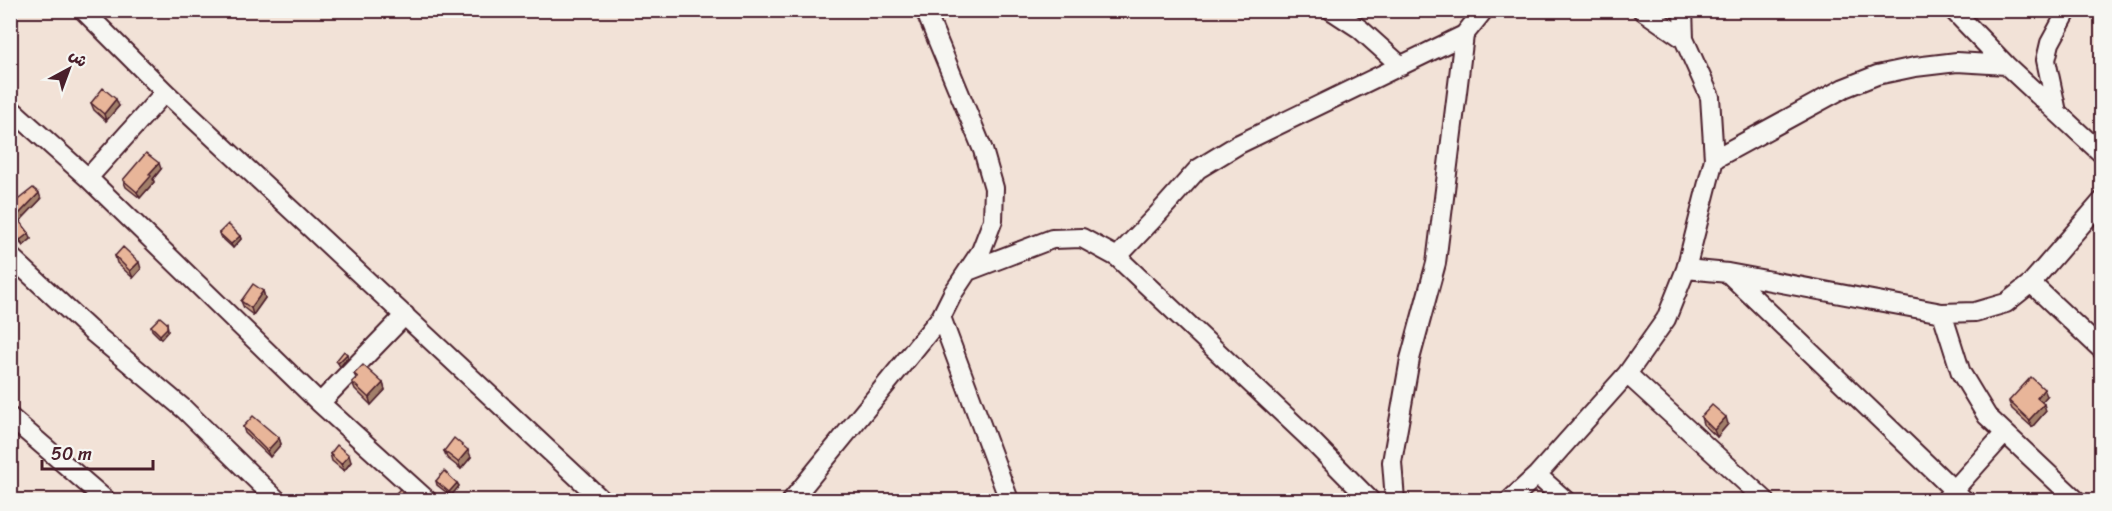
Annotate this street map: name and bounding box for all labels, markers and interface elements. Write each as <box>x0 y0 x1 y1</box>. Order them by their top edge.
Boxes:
north arrow <box>39 39 99 99</box>
text: ش <box>62 41 95 75</box>
scale bar <box>42 433 153 471</box>
text: 50 m <box>51 438 92 470</box>

